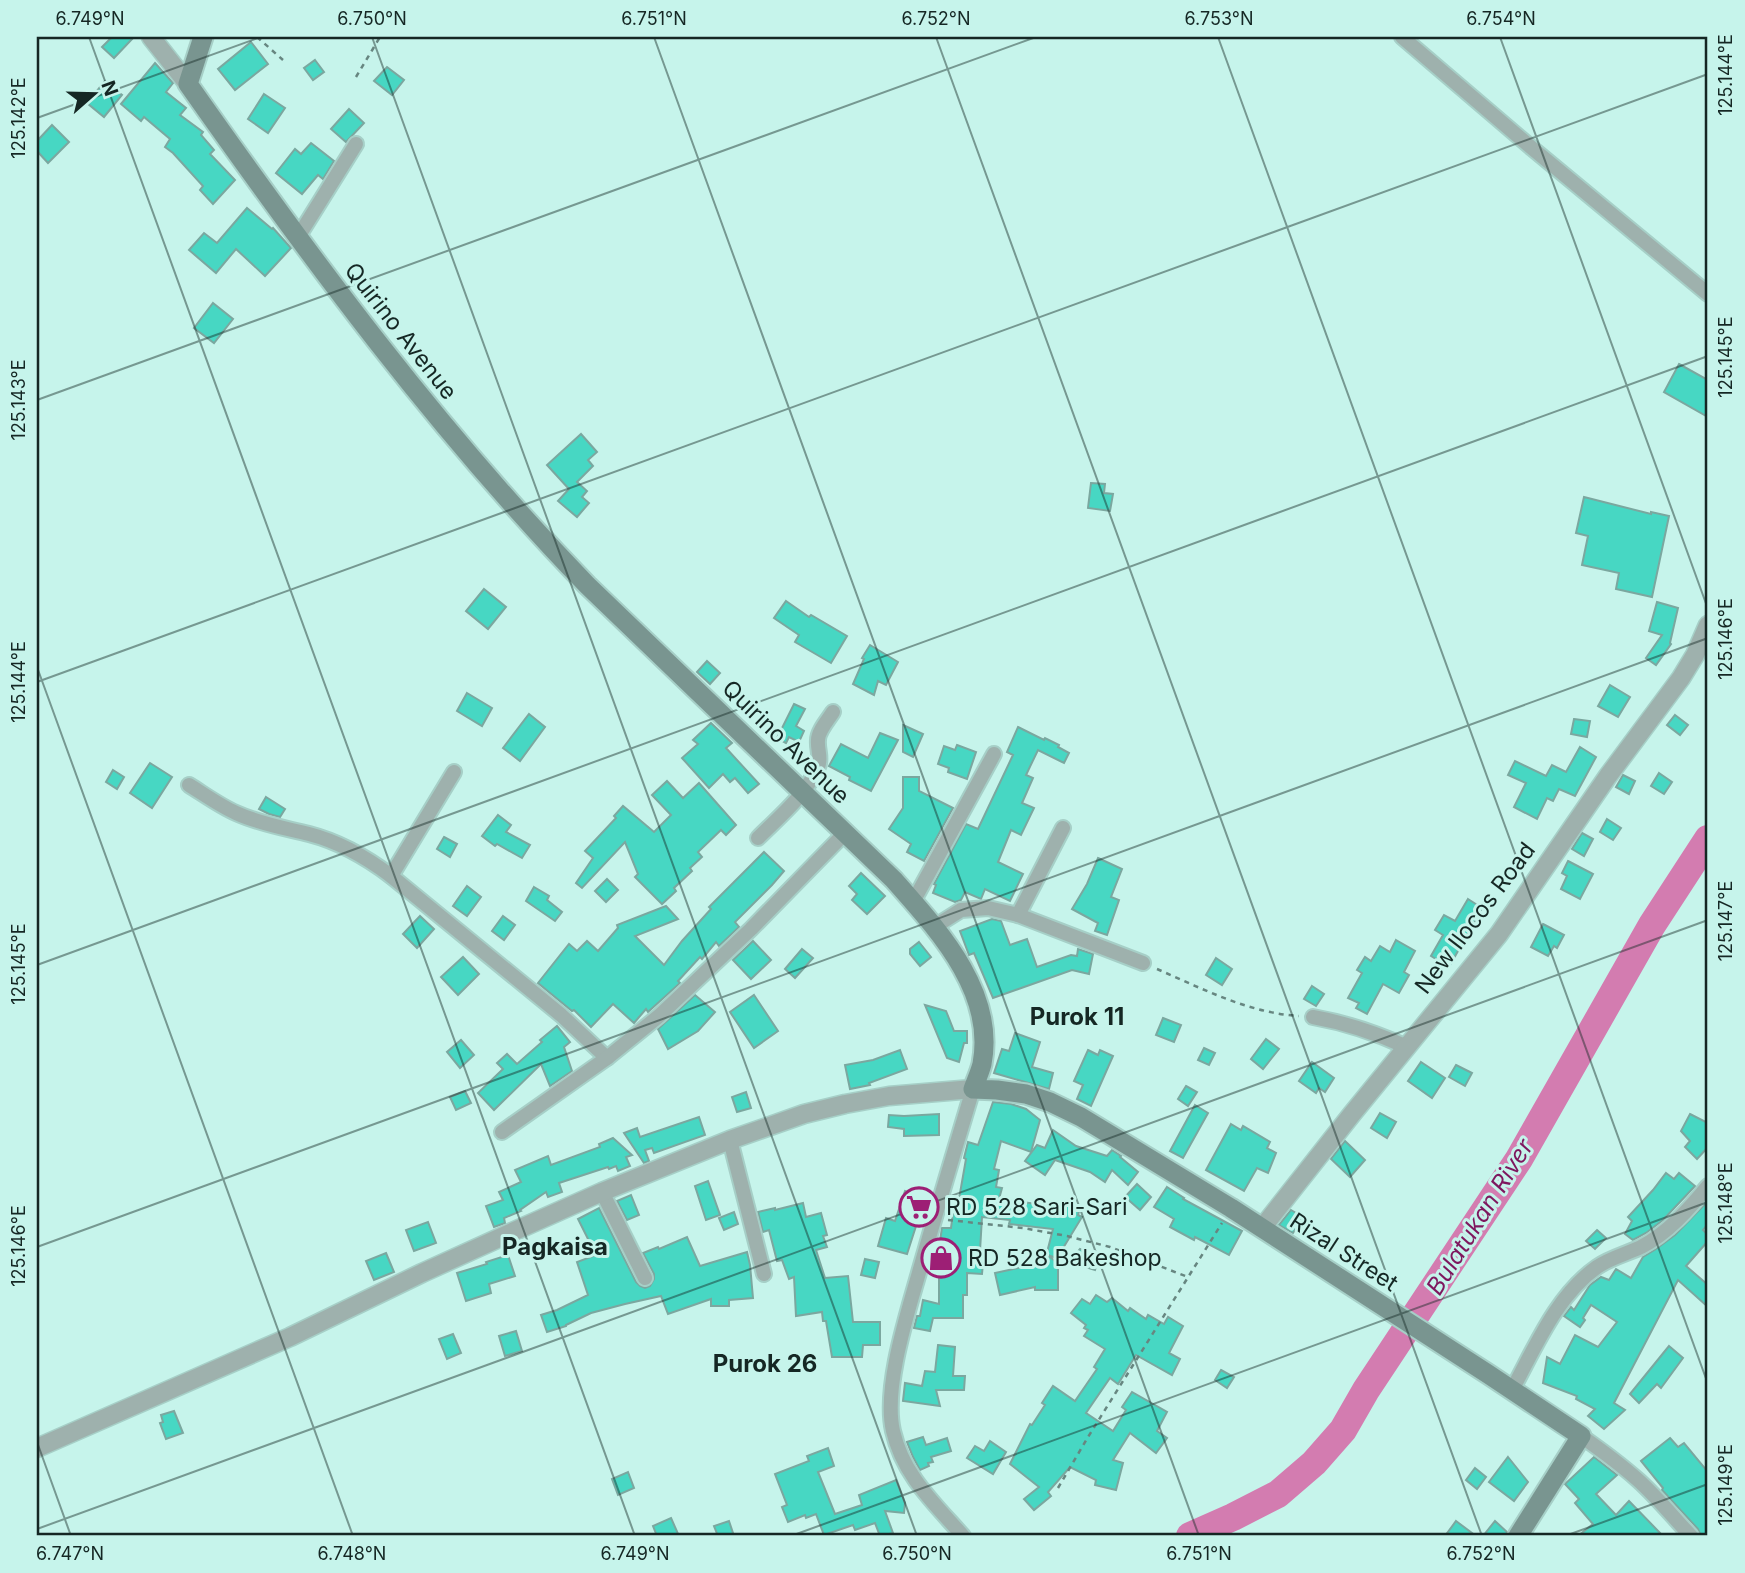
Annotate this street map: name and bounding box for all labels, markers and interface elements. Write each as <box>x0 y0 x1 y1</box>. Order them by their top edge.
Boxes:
text: 6.749°N <box>55 8 125 29</box>
text: 6.750°N <box>337 8 407 29</box>
text: 6.751°N <box>621 8 687 29</box>
text: 6.752°N <box>901 8 971 29</box>
text: 6.753°N <box>1184 8 1254 29</box>
text: 6.754°N <box>1466 8 1536 29</box>
text: 125.144°E <box>1715 34 1736 116</box>
north arrow <box>60 60 130 130</box>
text: 125.142°E <box>8 77 29 159</box>
text: N <box>96 78 123 99</box>
street label: Quirino Avenue <box>339 257 463 405</box>
text: 125.145°E <box>1715 316 1736 398</box>
text: 125.143°E <box>8 359 29 441</box>
text: 125.146°E <box>1715 598 1736 680</box>
text: 125.144°E <box>8 641 29 723</box>
street label: Quirino Avenue <box>717 674 855 810</box>
street label: New Ilocos Road <box>1409 837 1541 999</box>
text: 125.147°E <box>1715 881 1736 961</box>
text: 125.145°E <box>8 923 29 1005</box>
district label: Purok 11 <box>1030 1002 1124 1031</box>
water label: Bulatukan River <box>1420 1133 1540 1300</box>
text: 125.148°E <box>1715 1162 1736 1244</box>
supermarket icon: RD 528 Sari-Sari <box>898 1186 940 1228</box>
place label: RD 528 Sari-Sari <box>946 1193 1128 1221</box>
text: 125.146°E <box>8 1205 29 1287</box>
street label: Rizal Street <box>1285 1207 1404 1297</box>
district label: Pagkaisa <box>502 1232 608 1261</box>
shop icon: RD 528 Bakeshop <box>920 1237 962 1279</box>
place label: RD 528 Bakeshop <box>968 1244 1162 1272</box>
district label: Purok 26 <box>713 1349 817 1378</box>
text: 125.149°E <box>1715 1444 1736 1526</box>
text: 6.747°N <box>36 1543 104 1564</box>
text: 6.748°N <box>318 1543 386 1564</box>
text: 6.749°N <box>600 1543 670 1564</box>
text: 6.750°N <box>882 1543 952 1564</box>
text: 6.751°N <box>1166 1543 1232 1564</box>
text: 6.752°N <box>1446 1543 1516 1564</box>

